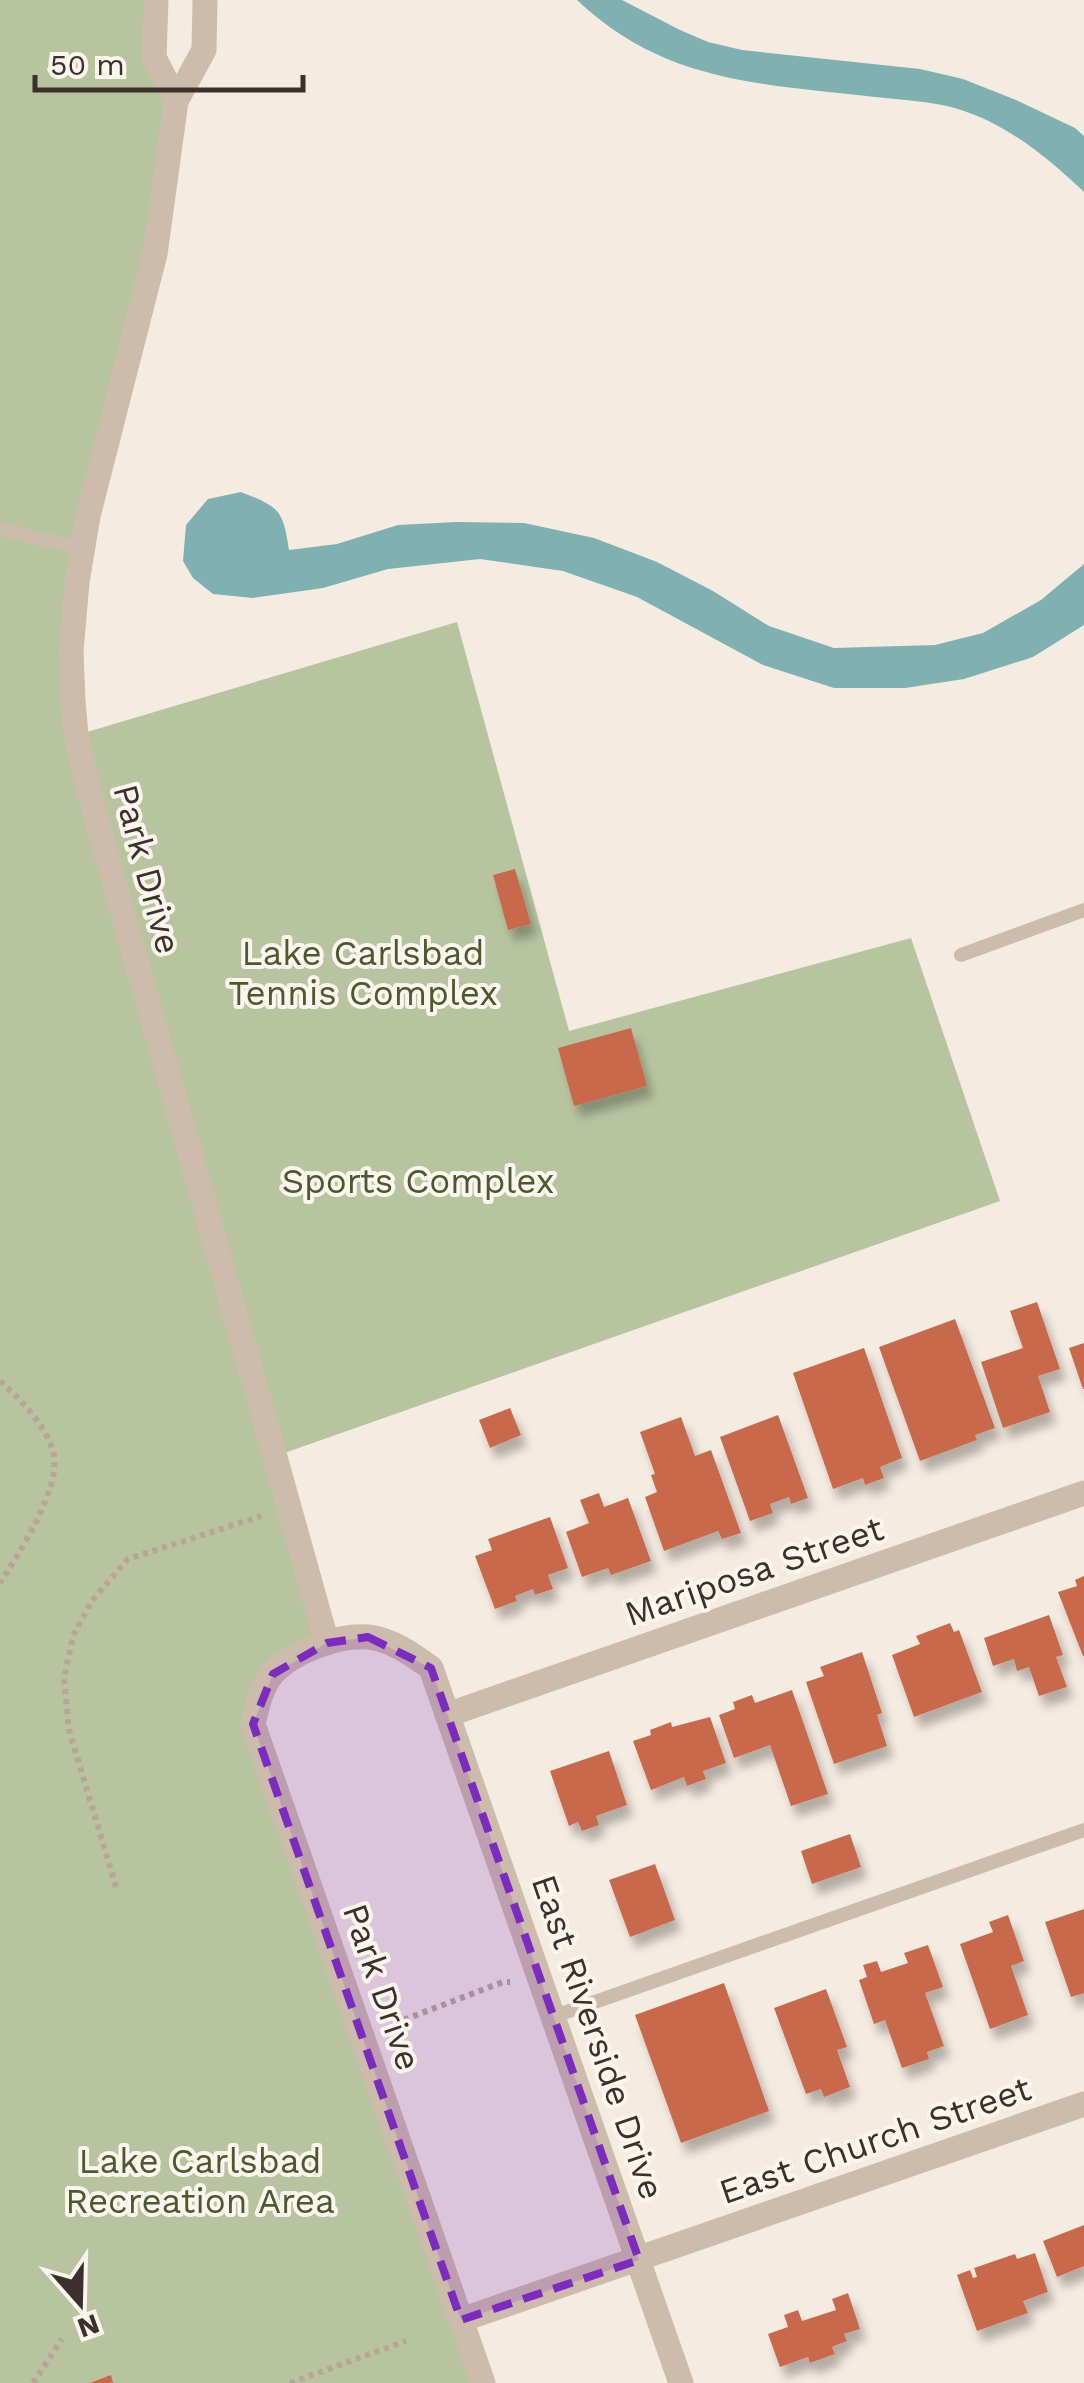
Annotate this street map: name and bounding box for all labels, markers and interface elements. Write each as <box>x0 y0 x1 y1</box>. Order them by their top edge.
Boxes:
scale bar <box>35 30 302 92</box>
text: 50 m <box>50 47 125 82</box>
street label: Park Drive <box>104 780 190 958</box>
park label: Lake Carlsbad Tennis Complex <box>228 932 498 1014</box>
park label: Sports Complex <box>282 1160 554 1202</box>
street label: Mariposa Street <box>619 1507 889 1635</box>
street label: East Riverside Drive <box>523 1869 673 2205</box>
street label: Park Drive <box>334 1898 430 2076</box>
street label: East Church Street <box>714 2067 1037 2213</box>
park label: Lake Carlsbad Recreation Area <box>65 2140 335 2222</box>
north arrow <box>30 2253 130 2353</box>
text: N <box>73 2307 104 2345</box>

